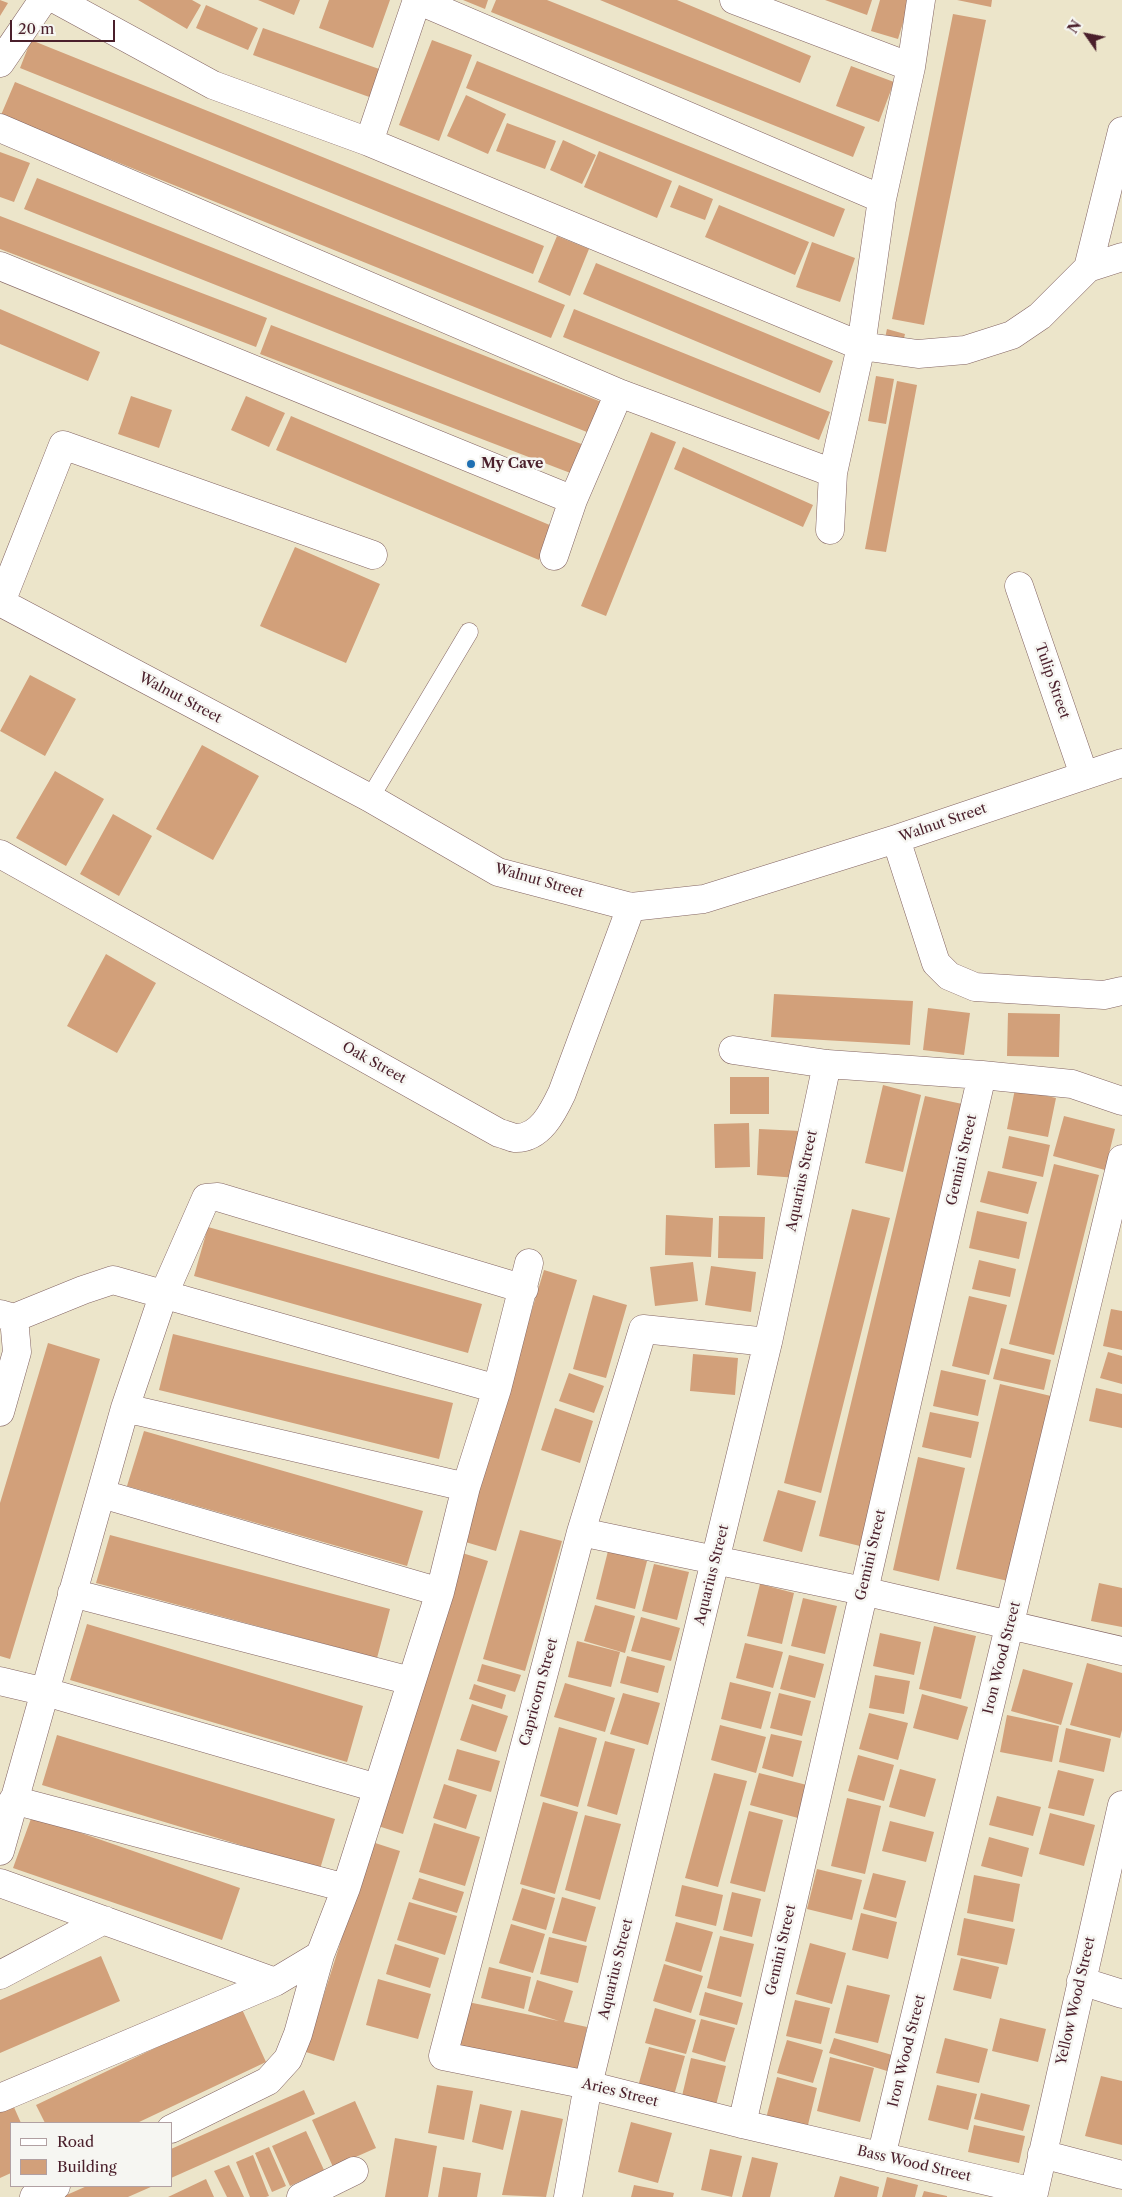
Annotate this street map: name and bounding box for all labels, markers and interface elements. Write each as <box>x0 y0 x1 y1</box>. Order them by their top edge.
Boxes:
scale bar <box>12 10 118 42</box>
north arrow <box>1062 10 1112 60</box>
text: N <box>1064 17 1085 37</box>
text: 20 m <box>18 19 54 38</box>
place label: My Cave <box>481 456 543 472</box>
marker: My Cave <box>465 458 477 470</box>
street label: Tulip Street <box>1031 641 1073 721</box>
street label: Walnut Street <box>136 669 224 727</box>
street label: Walnut Street <box>897 800 989 846</box>
street label: Walnut Street <box>493 860 585 902</box>
street label: Oak Street <box>339 1039 409 1087</box>
street label: Gemini Street <box>943 1113 981 1207</box>
street label: Aquarius Street <box>783 1129 821 1233</box>
street label: Gemini Street <box>852 1508 890 1602</box>
street label: Aquarius Street <box>691 1523 733 1627</box>
street label: Iron Wood Street <box>980 1600 1024 1716</box>
street label: Capricorn Street <box>517 1636 561 1748</box>
street label: Gemini Street <box>762 1903 800 1997</box>
street label: Aquarius Street <box>595 1917 637 2021</box>
street label: Yellow Wood Street <box>1053 1935 1099 2067</box>
street label: Iron Wood Street <box>885 1993 929 2109</box>
street label: Aries Street <box>580 2075 660 2111</box>
legend <box>10 2122 172 2187</box>
text: Road <box>57 2132 94 2151</box>
street label: Bass Wood Street <box>855 2143 973 2185</box>
text: Building <box>57 2157 117 2176</box>

